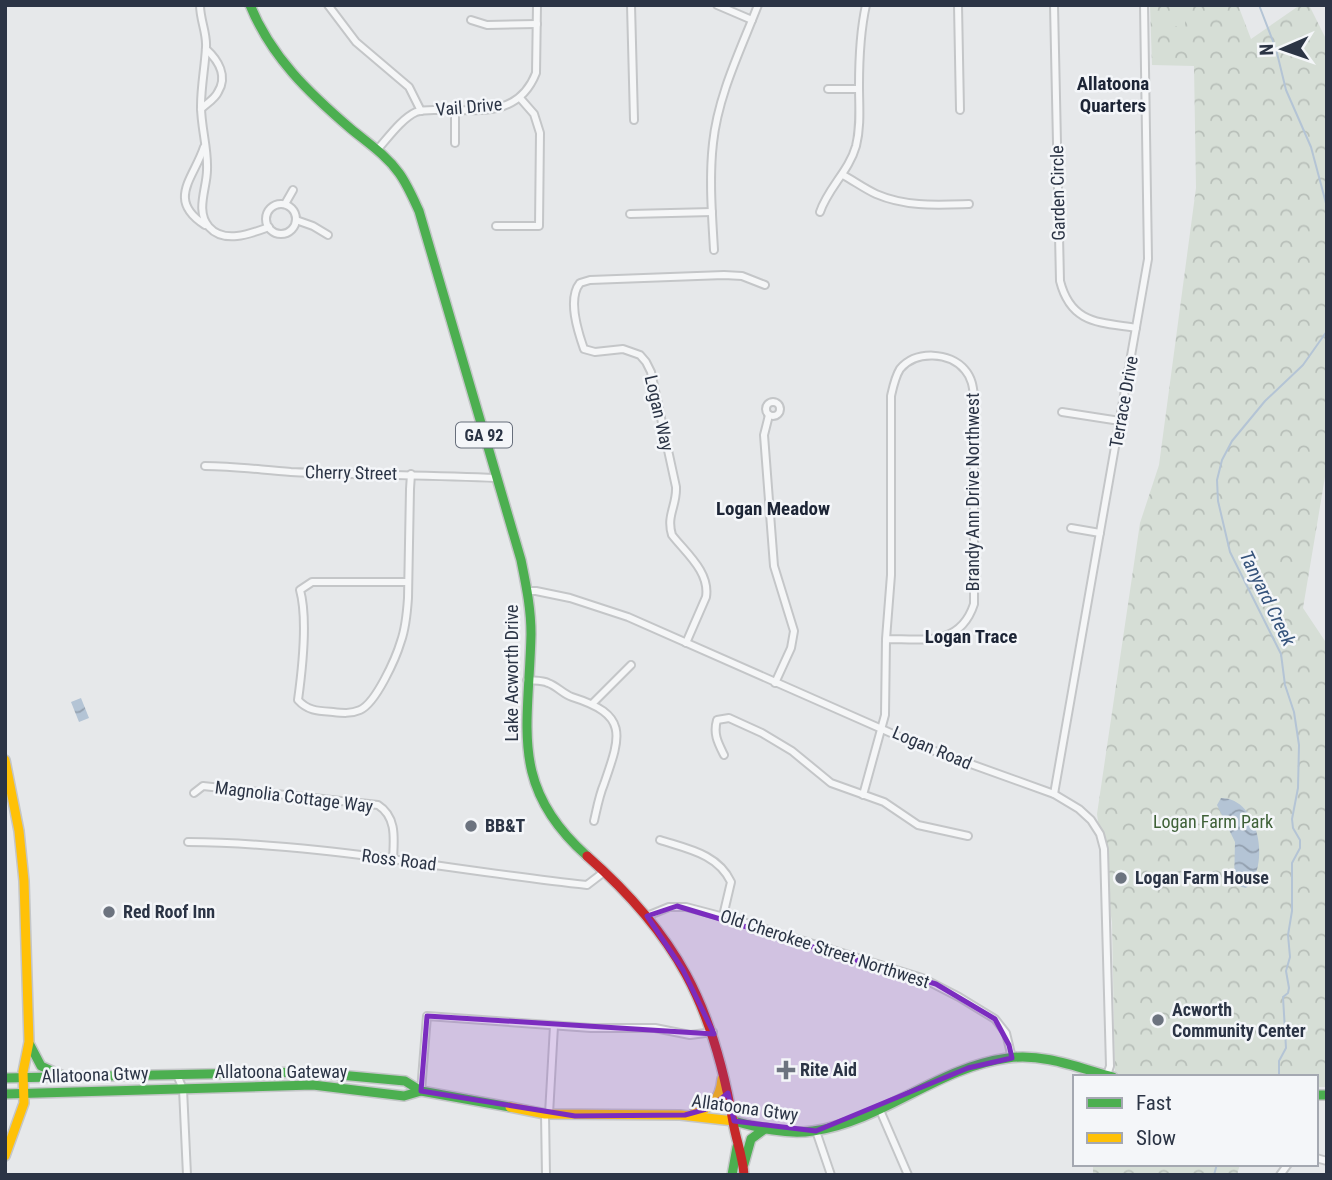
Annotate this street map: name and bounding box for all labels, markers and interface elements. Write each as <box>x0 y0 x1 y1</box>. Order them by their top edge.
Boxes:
north arrow <box>1248 14 1318 84</box>
text: N <box>1255 43 1278 56</box>
district label: Allatoona Quarters <box>1077 72 1149 117</box>
street label: Vail Drive <box>435 93 503 120</box>
street label: Garden Circle <box>1046 145 1069 241</box>
street label: Terrace Drive <box>1105 354 1142 450</box>
street label: Logan Way <box>641 373 679 453</box>
street label: Brandy Ann Drive Northwest <box>962 393 983 591</box>
road number: GA 92 <box>456 422 512 448</box>
street label: Cherry Street <box>305 461 397 484</box>
district label: Logan Meadow <box>716 497 830 520</box>
water label: Tanyard Creek <box>1235 547 1301 650</box>
street label: Lake Acworth Drive <box>501 604 522 742</box>
district label: Logan Trace <box>925 625 1017 648</box>
street label: Logan Road <box>889 721 975 774</box>
street label: Magnolia Cottage Way <box>214 776 375 817</box>
park label: Logan Farm Park <box>1153 811 1273 832</box>
place label: BB&T <box>485 815 526 836</box>
marker: BB&T <box>463 818 479 834</box>
street label: Ross Road <box>360 844 438 875</box>
place label: Logan Farm House <box>1135 867 1269 888</box>
marker: Logan Farm House <box>1113 870 1129 886</box>
place label: Red Roof Inn <box>123 901 215 922</box>
marker: Red Roof Inn <box>101 904 117 920</box>
street label: Old Cherokee Street Northwest <box>718 905 932 992</box>
place label: Acworth Community Center <box>1172 999 1306 1041</box>
marker: Acworth Community Center <box>1150 1012 1166 1028</box>
place label: Rite Aid <box>800 1059 857 1080</box>
street label: Allatoona Gateway <box>215 1061 348 1082</box>
street label: Allatoona Gtwy <box>41 1062 149 1087</box>
marker: Rite Aid <box>778 1062 794 1078</box>
legend <box>1073 1075 1318 1166</box>
street label: Allatoona Gtwy <box>691 1090 800 1125</box>
text: Fast <box>1136 1091 1172 1115</box>
text: Slow <box>1136 1126 1176 1150</box>

